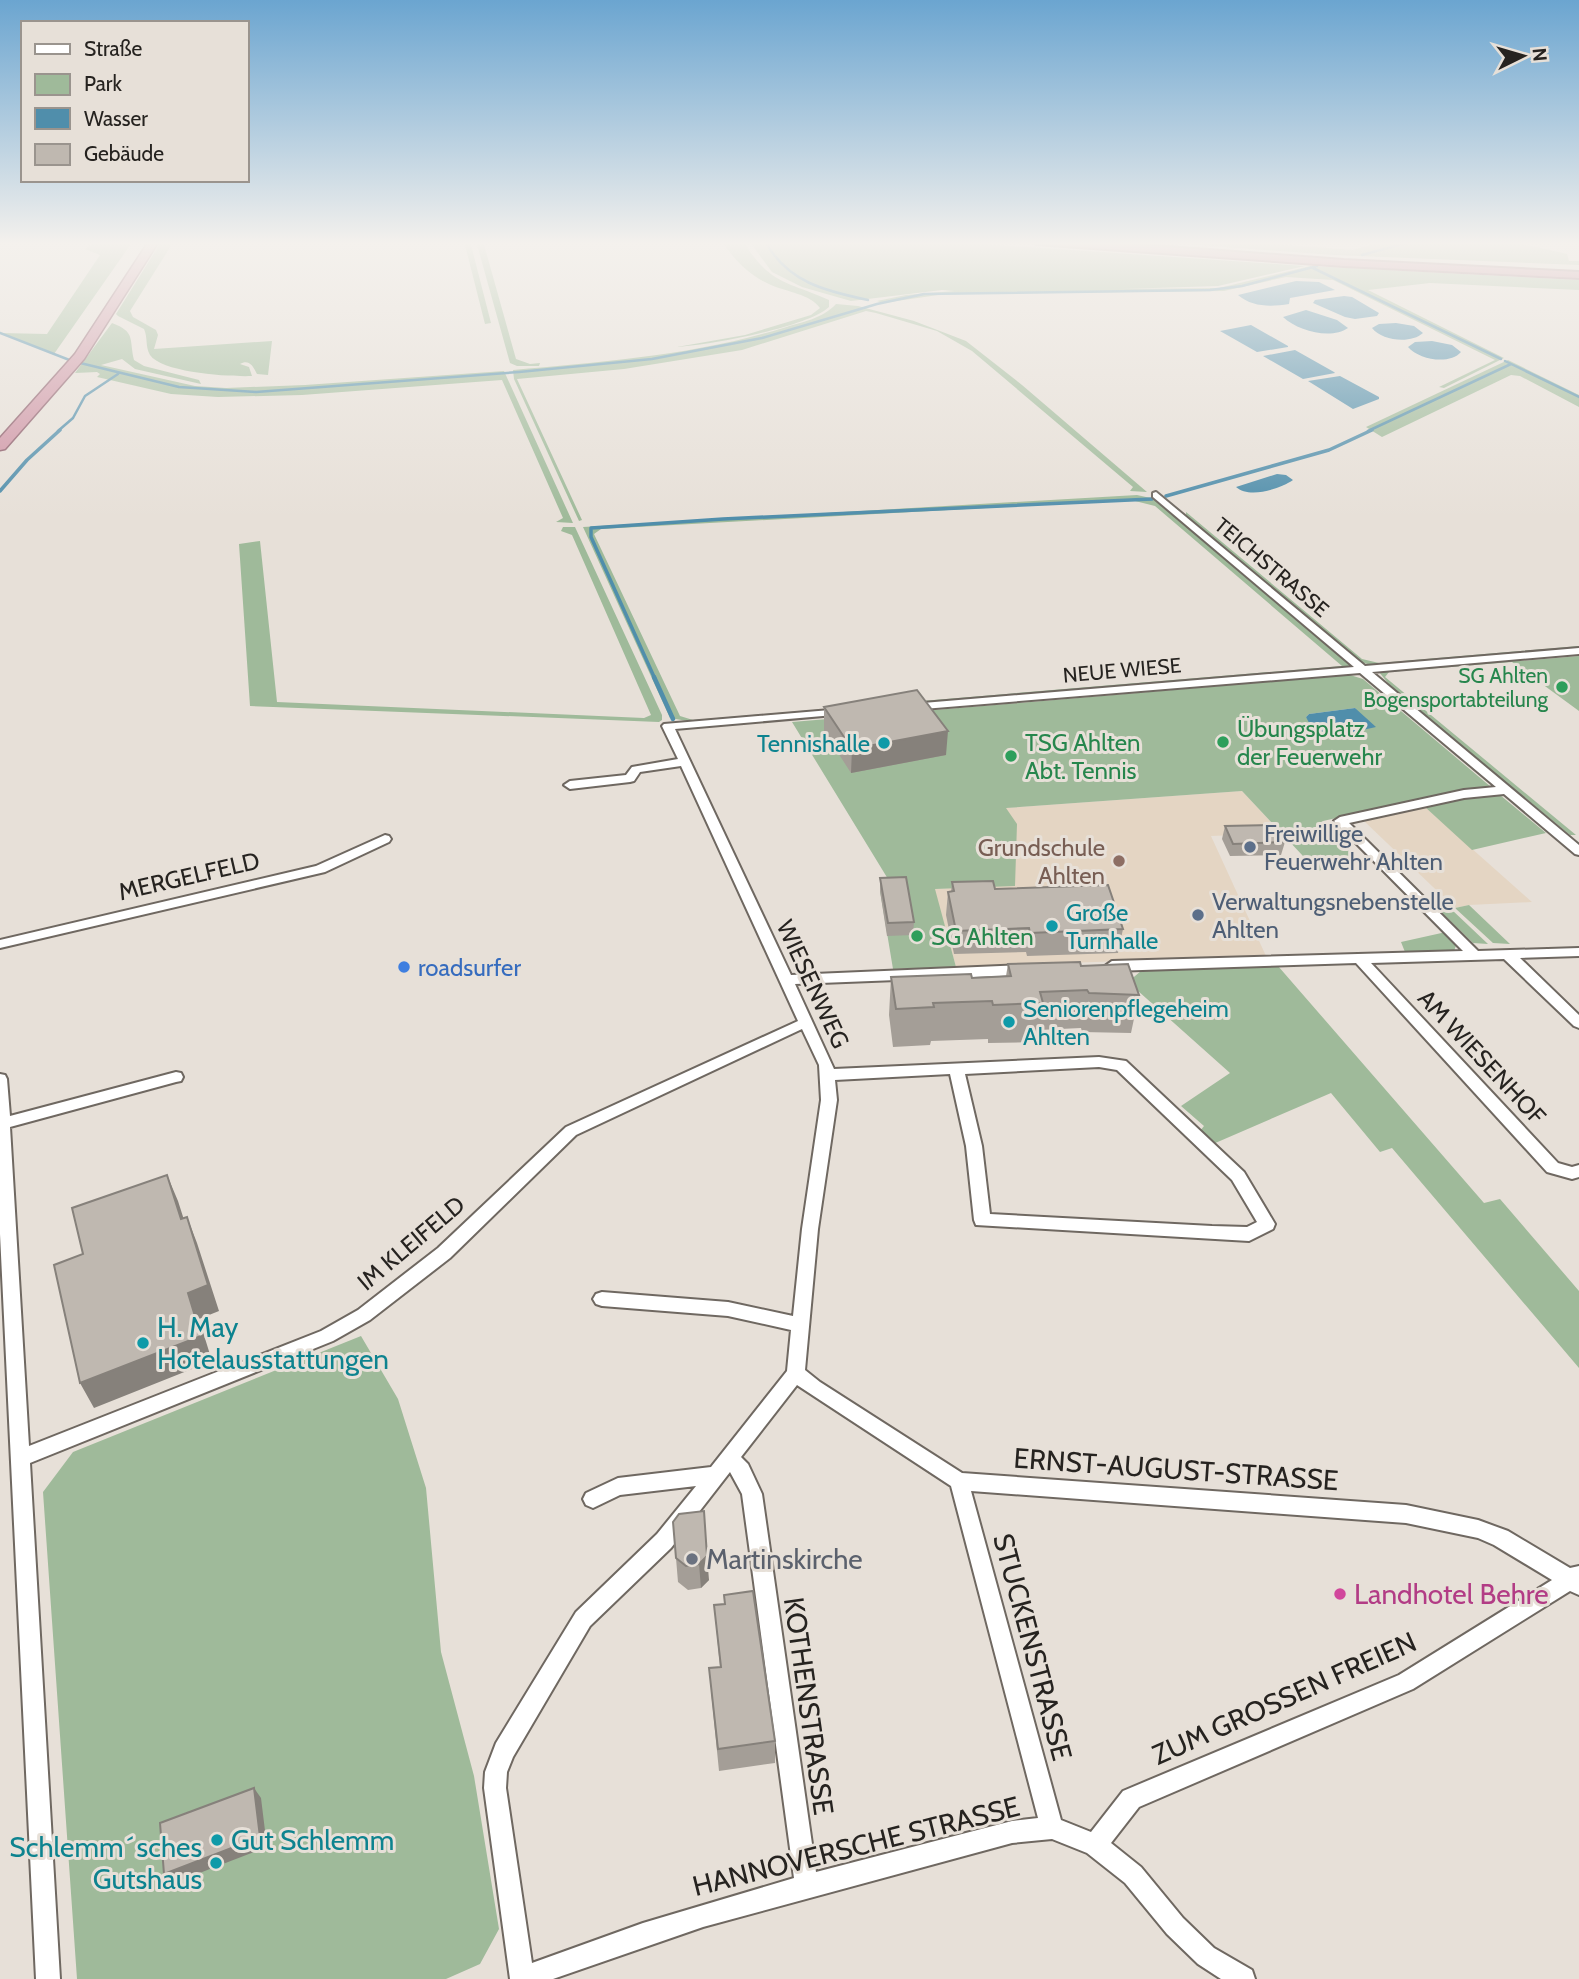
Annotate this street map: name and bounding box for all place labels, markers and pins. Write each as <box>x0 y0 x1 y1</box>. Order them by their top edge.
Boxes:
place label: SG Ahlten Bogensportabteilung <box>1363 663 1549 712</box>
marker: SG Ahlten Bogensportabteilung <box>1554 679 1570 695</box>
place label: Übungsplatz der Feuerwehr <box>1237 714 1382 771</box>
place label: TSG Ahlten Abt. Tennis <box>1025 728 1140 785</box>
place label: Tennishalle <box>757 729 870 758</box>
marker: Übungsplatz der Feuerwehr <box>1215 734 1231 750</box>
marker: Tennishalle <box>876 735 892 751</box>
marker: TSG Ahlten Abt. Tennis <box>1003 748 1019 764</box>
place label: Freiwillige Feuerwehr Ahlten <box>1264 819 1443 876</box>
place label: Grundschule Ahlten <box>978 833 1105 890</box>
marker: Freiwillige Feuerwehr Ahlten <box>1242 839 1258 855</box>
marker: Grundschule Ahlten <box>1111 853 1127 869</box>
place label: Verwaltungsnebenstelle Ahlten <box>1212 887 1454 944</box>
place label: Große Turnhalle <box>1066 898 1158 955</box>
marker: Verwaltungsnebenstelle Ahlten <box>1190 907 1206 923</box>
marker: Große Turnhalle <box>1044 918 1060 934</box>
place label: SG Ahlten <box>931 922 1034 951</box>
marker: SG Ahlten <box>909 928 925 944</box>
place label: roadsurfer <box>418 953 521 982</box>
marker: roadsurfer <box>396 959 412 975</box>
place label: Seniorenpflegeheim Ahlten <box>1023 994 1229 1051</box>
marker: Seniorenpflegeheim Ahlten <box>1001 1014 1017 1030</box>
place label: H. May Hotelausstattungen <box>157 1310 389 1376</box>
marker: H. May Hotelausstattungen <box>135 1335 151 1351</box>
place label: Martinskirche <box>706 1542 863 1576</box>
marker: Martinskirche <box>684 1551 700 1567</box>
place label: Landhotel Behre <box>1354 1577 1549 1611</box>
marker: Landhotel Behre <box>1332 1586 1348 1602</box>
place label: Gut Schlemm <box>231 1823 394 1857</box>
place label: Schlemm´sches Gutshaus <box>9 1830 202 1896</box>
marker: Gut Schlemm <box>209 1832 225 1848</box>
marker: Schlemm´sches Gutshaus <box>208 1855 224 1871</box>

